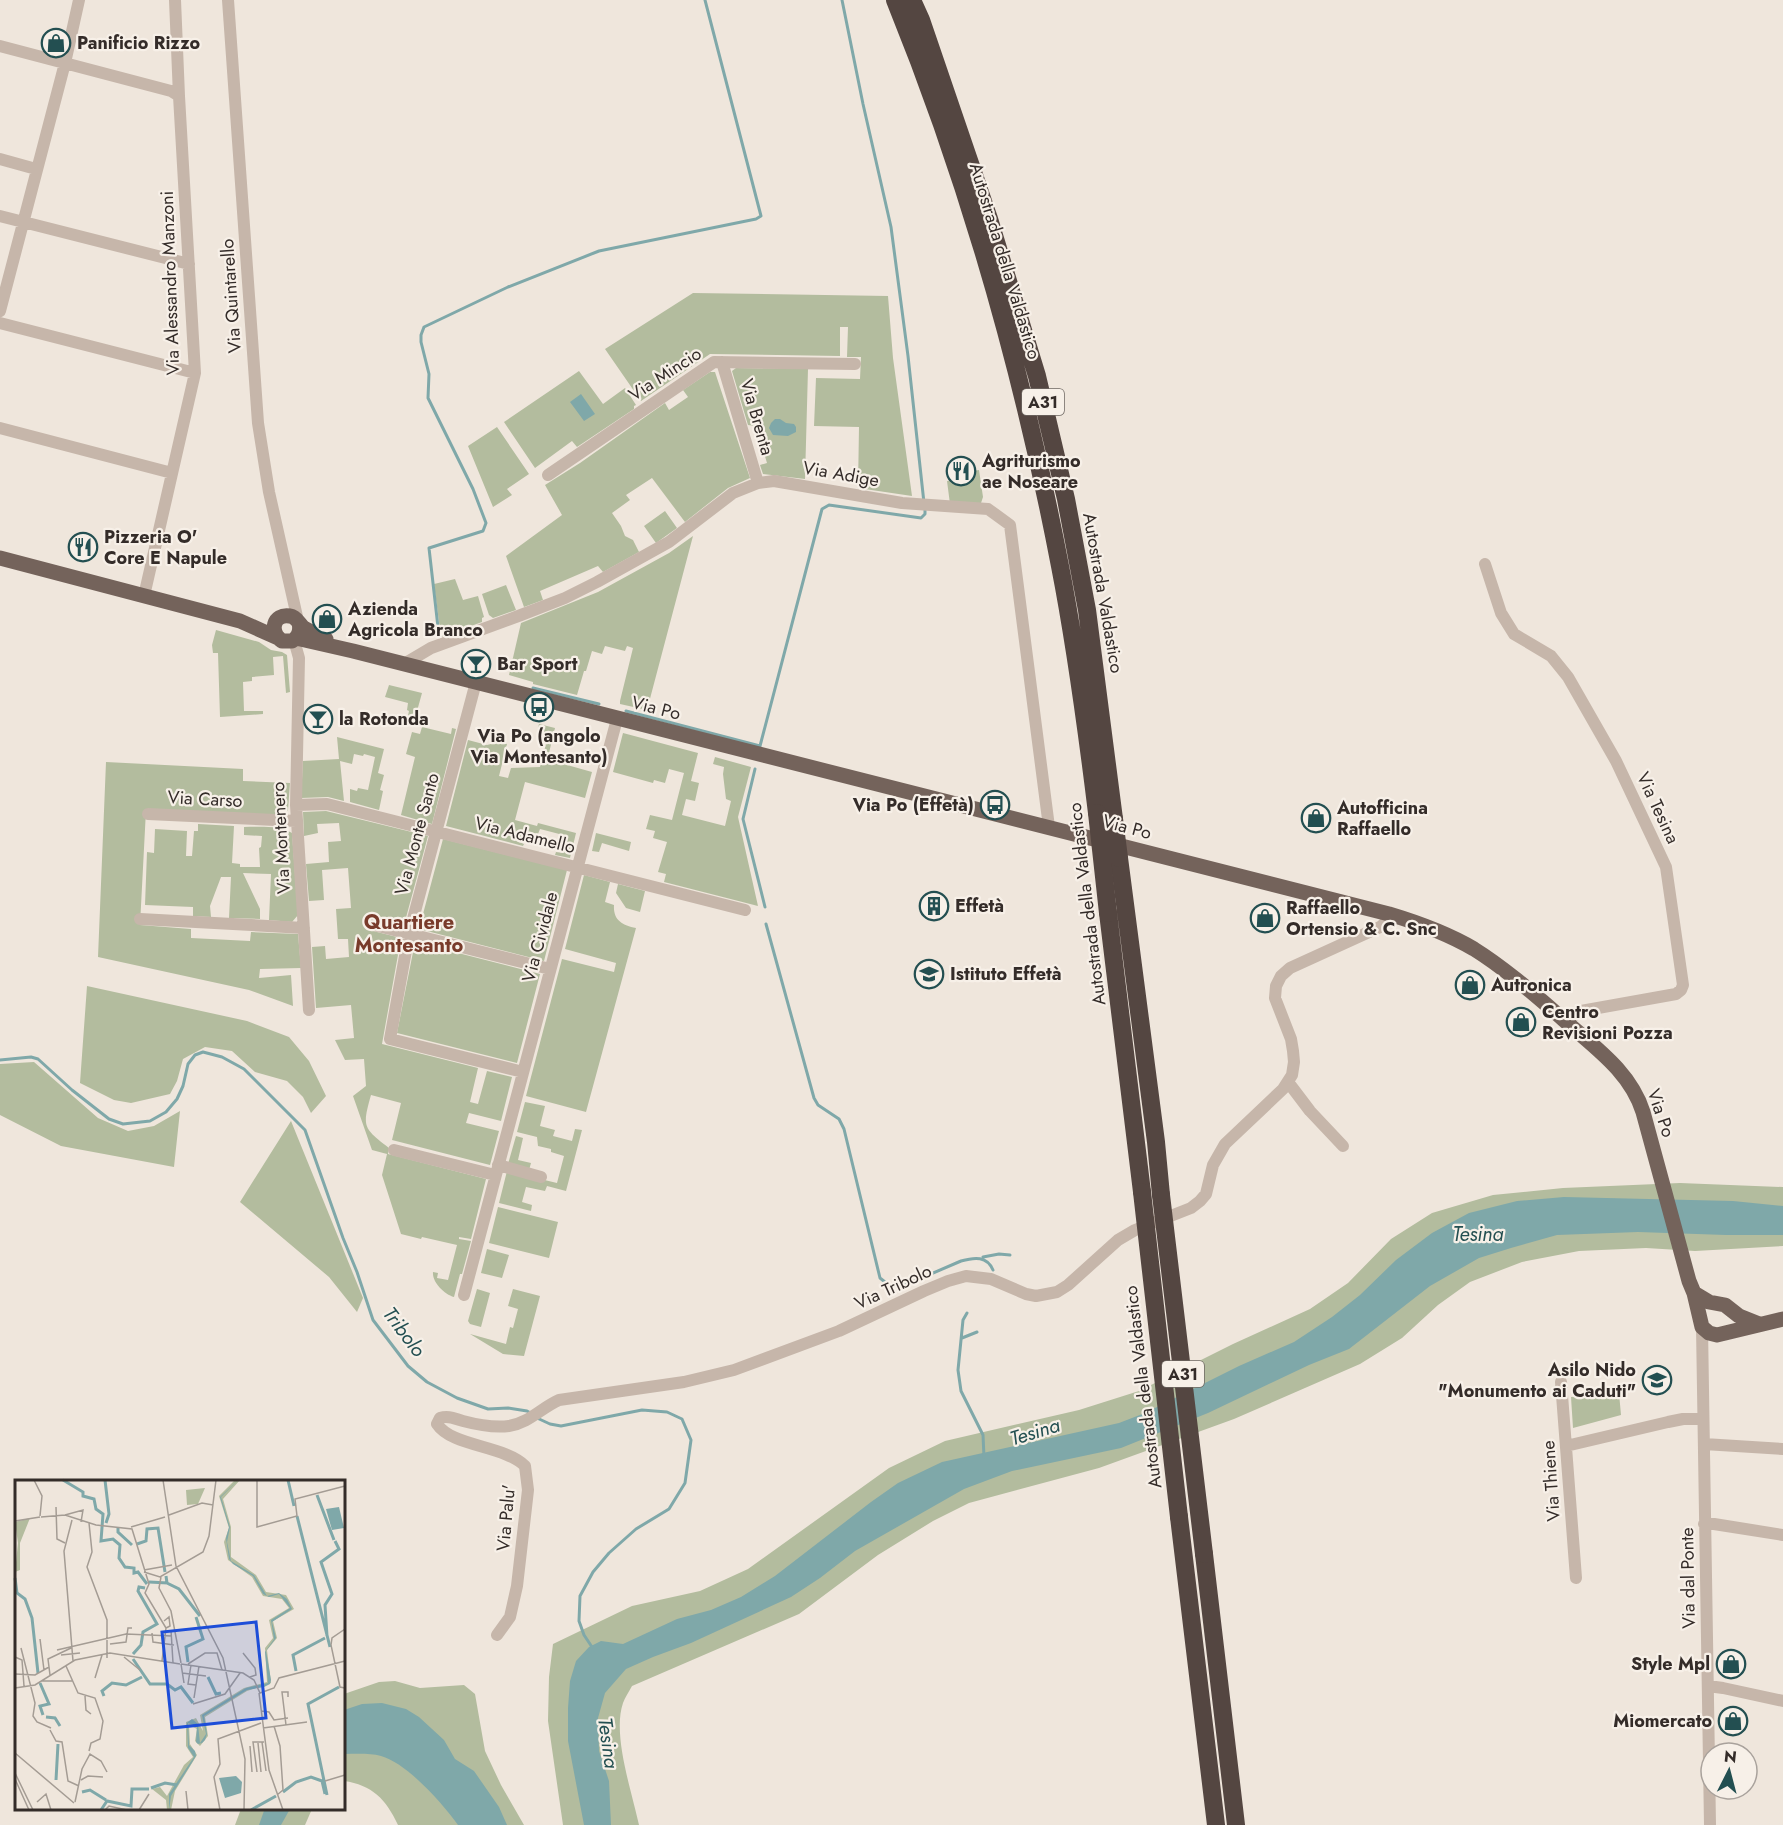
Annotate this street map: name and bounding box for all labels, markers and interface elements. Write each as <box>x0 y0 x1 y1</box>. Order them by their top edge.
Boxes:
shop icon: Panificio Rizzo <box>40 27 72 59</box>
place label: Panificio Rizzo <box>77 30 200 56</box>
street label: Autostrada della Valdastico <box>963 160 1047 363</box>
street label: Via Alessandro Manzoni <box>154 190 186 376</box>
street label: Via Quintarello <box>214 238 248 354</box>
street label: Via Mincio <box>623 341 707 407</box>
street label: Via Brenta <box>734 376 780 458</box>
road number: A31 <box>1022 389 1064 415</box>
place label: Agriturismo ae Noseare <box>981 448 1081 495</box>
street label: Via Adige <box>801 455 881 493</box>
restaurant icon: Agriturismo ae Noseare <box>945 455 977 487</box>
street label: Autostrada Valdastico <box>1076 511 1130 675</box>
place label: Pizzeria O' Core E Napule <box>104 524 227 571</box>
restaurant icon: Pizzeria O' Core E Napule <box>67 531 99 563</box>
place label: Azienda Agricola Branco <box>347 596 483 643</box>
shop icon: Azienda Agricola Branco <box>311 603 343 635</box>
bar icon: Bar Sport <box>460 648 492 680</box>
place label: Bar Sport <box>497 651 578 677</box>
street label: Via Po <box>629 689 683 727</box>
bus stop icon: Via Po (angolo Via Montesanto) <box>523 691 555 723</box>
bar icon: la Rotonda <box>302 703 334 735</box>
place label: la Rotonda <box>339 706 429 732</box>
place label: Via Po (angolo Via Montesanto) <box>469 723 608 770</box>
street label: Via Tesina <box>1630 768 1686 848</box>
street label: Via Monte Santo <box>388 770 446 898</box>
street label: Via Montenero <box>265 781 297 895</box>
street label: Via Carso <box>167 784 243 814</box>
bus stop icon: Via Po (Effetà) <box>979 789 1011 821</box>
place label: Via Po (Effetà) <box>852 792 974 818</box>
place label: Autofficina Raffaello <box>1336 795 1428 842</box>
street label: Autostrada della Valdastico <box>1062 801 1112 1007</box>
shop icon: Autofficina Raffaello <box>1300 802 1332 834</box>
street label: Via Po <box>1100 808 1155 846</box>
street label: Via Adamello <box>472 810 578 860</box>
street label: Via Cividale <box>515 889 565 985</box>
building icon: Effetà <box>918 890 950 922</box>
place label: Effetà <box>955 893 1004 919</box>
place label: Raffaello Ortensio & C. Snc <box>1286 895 1437 942</box>
shop icon: Raffaello Ortensio & C. Snc <box>1249 902 1281 934</box>
district label: Quartiere Montesanto <box>355 908 463 960</box>
school or university icon: Istituto Effetà <box>913 958 945 990</box>
place label: Istituto Effetà <box>950 961 1062 987</box>
shop icon: Autronica <box>1454 969 1486 1001</box>
place label: Autronica <box>1490 972 1572 998</box>
place label: Centro Revisioni Pozza <box>1542 999 1673 1046</box>
shop icon: Centro Revisioni Pozza <box>1505 1006 1537 1038</box>
street label: Via Po <box>1641 1085 1681 1141</box>
water label: Tesina <box>1452 1220 1504 1249</box>
street label: Via Tribolo <box>850 1258 936 1316</box>
street label: Autostrada della Valdastico <box>1118 1284 1168 1490</box>
water label: Tribolo <box>376 1301 433 1363</box>
place label: Asilo Nido "Monumento ai Caduti" <box>1438 1357 1636 1404</box>
road number: A31 <box>1162 1361 1204 1387</box>
school or university icon: Asilo Nido "Monumento ai Caduti" <box>1641 1364 1673 1396</box>
water label: Tesina <box>1006 1411 1064 1453</box>
street label: Via Thiene <box>1535 1440 1567 1522</box>
inset map <box>15 1480 345 1810</box>
street label: Via Palu' <box>490 1484 522 1552</box>
street label: Via dal Ponte <box>1674 1527 1702 1629</box>
shop icon: Style Mpl <box>1715 1648 1747 1680</box>
place label: Style Mpl <box>1631 1651 1710 1677</box>
shop icon: Miomercato <box>1717 1705 1749 1737</box>
place label: Miomercato <box>1613 1708 1712 1734</box>
water label: Tesina <box>590 1716 626 1770</box>
north arrow <box>1699 1741 1759 1801</box>
text: N <box>1723 1744 1738 1769</box>

